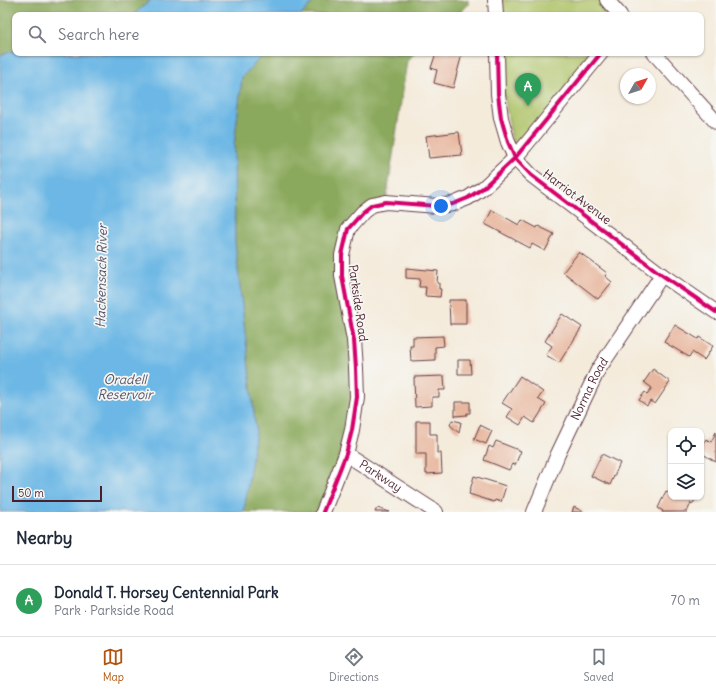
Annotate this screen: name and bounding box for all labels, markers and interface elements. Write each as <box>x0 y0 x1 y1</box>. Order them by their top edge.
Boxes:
search box <box>12 12 704 56</box>
icon: search <box>26 23 48 45</box>
text: Search here <box>58 25 139 44</box>
north arrow <box>620 68 656 104</box>
pin: A <box>515 73 541 106</box>
street label: Harriot Avenue <box>540 166 614 227</box>
your location <box>431 196 451 216</box>
water label: Hackensack River <box>92 222 111 328</box>
street label: Parkside Road <box>346 264 371 342</box>
street label: Norma Road <box>567 354 611 423</box>
water label: Oradell Reservoir <box>97 371 154 403</box>
map controls <box>668 428 704 500</box>
button: locate <box>668 428 704 464</box>
street label: Parkway <box>357 457 405 495</box>
button: layers <box>668 464 704 500</box>
scale bar <box>12 484 102 503</box>
text: 50 m <box>18 486 44 500</box>
text: Nearby <box>16 527 72 549</box>
text: Donald T. Horsey Centennial Park <box>54 583 279 602</box>
text: A <box>25 592 33 609</box>
text: 70 m <box>671 592 700 609</box>
text: Park · Parkside Road <box>54 602 174 619</box>
tab: Map <box>102 646 124 684</box>
tab: Directions <box>329 646 379 684</box>
tab: Saved <box>583 646 614 684</box>

